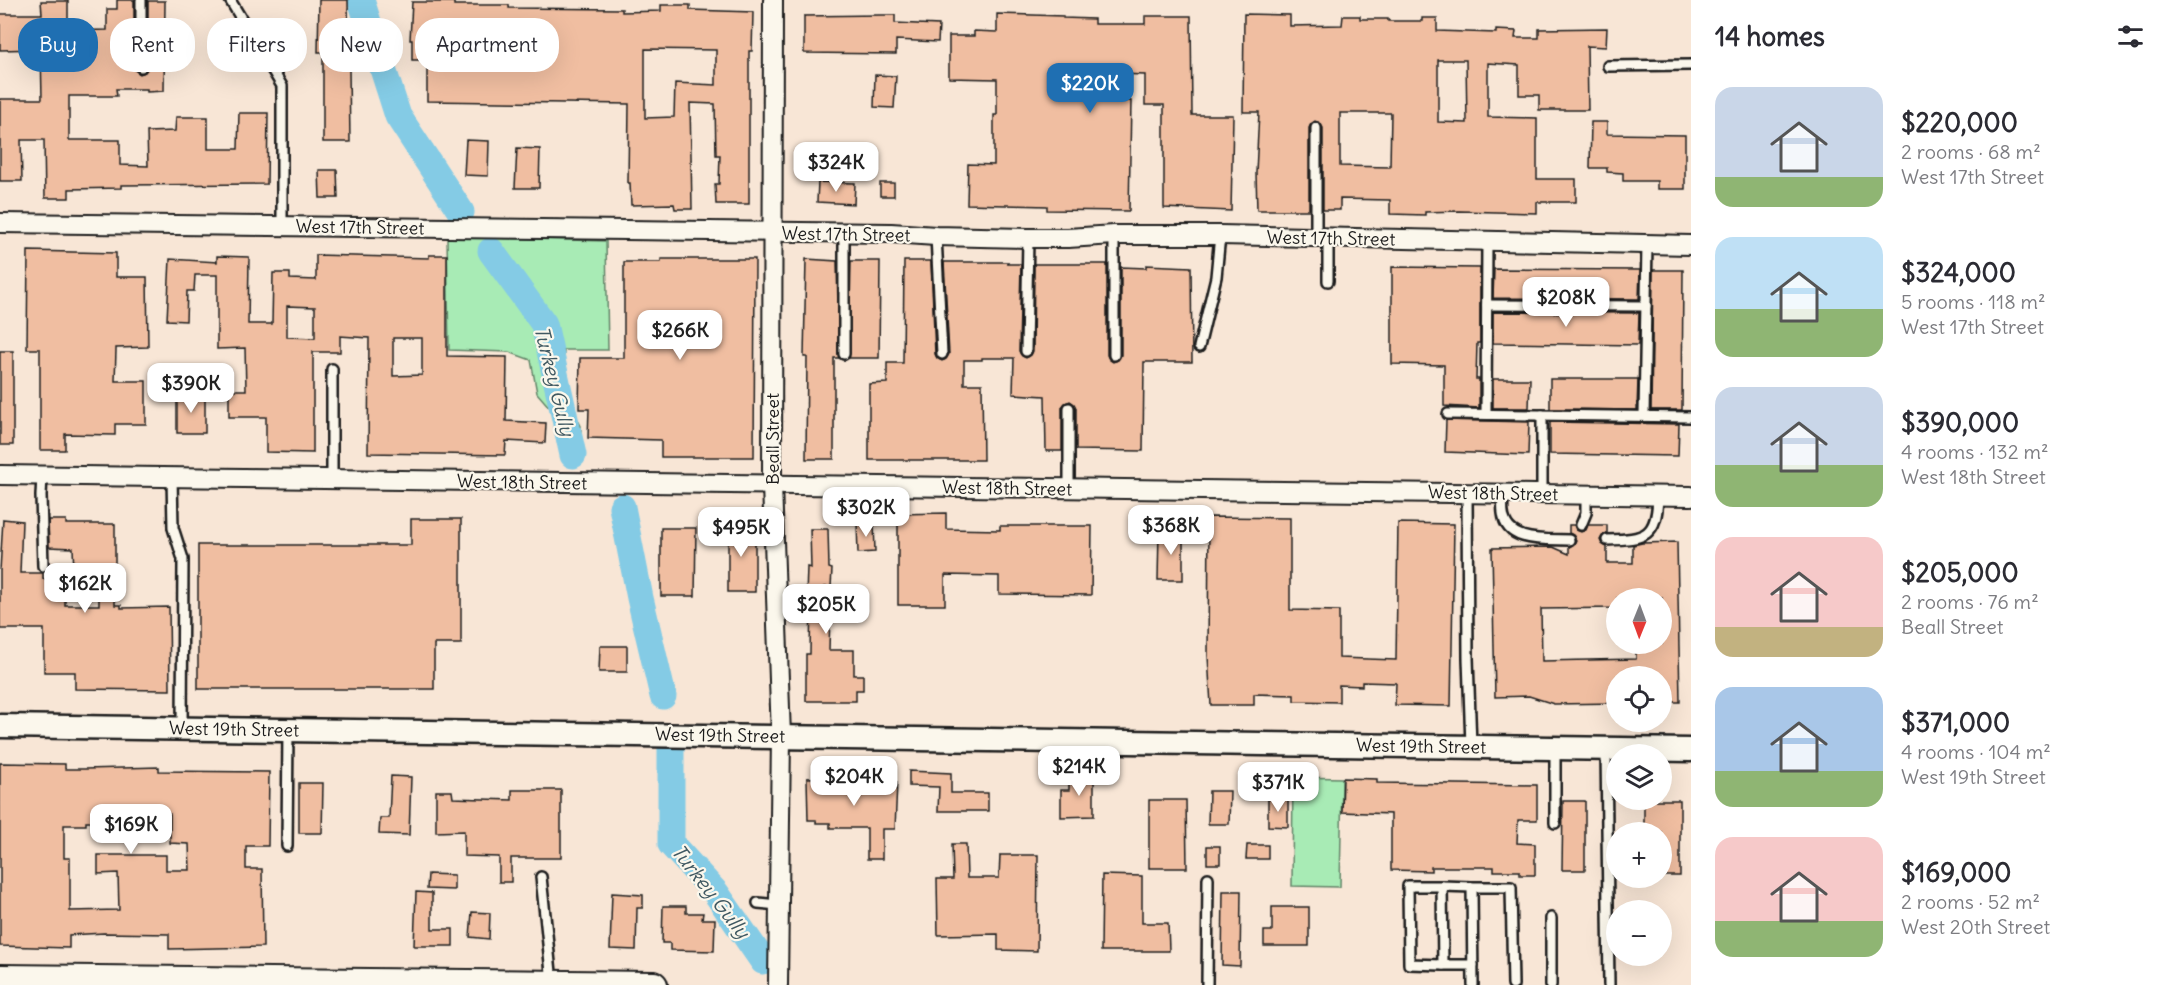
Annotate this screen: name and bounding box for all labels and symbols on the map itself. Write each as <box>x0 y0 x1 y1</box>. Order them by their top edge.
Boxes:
pin: $220K <box>1048 63 1132 114</box>
pin: $324K <box>794 142 878 193</box>
street label: West 17th Street <box>295 214 425 240</box>
street label: West 17th Street <box>781 221 911 247</box>
street label: West 17th Street <box>1266 225 1396 251</box>
pin: $208K <box>1524 277 1608 328</box>
pin: $266K <box>638 310 722 361</box>
water label: Turkey Gully <box>529 324 581 440</box>
pin: $390K <box>149 363 233 414</box>
street label: Beall Street <box>761 393 784 485</box>
street label: West 18th Street <box>457 469 587 495</box>
street label: West 18th Street <box>942 475 1072 501</box>
street label: West 18th Street <box>1428 480 1558 506</box>
pin: $302K <box>824 487 908 538</box>
pin: $368K <box>1129 505 1213 556</box>
pin: $495K <box>699 507 783 558</box>
pin: $162K <box>43 563 127 614</box>
pin: $205K <box>784 584 868 635</box>
north arrow <box>1606 588 1672 654</box>
street label: West 19th Street <box>169 716 299 742</box>
street label: West 19th Street <box>655 722 785 748</box>
street label: West 19th Street <box>1356 733 1486 759</box>
pin: $214K <box>1037 746 1121 797</box>
pin: $204K <box>812 756 896 807</box>
pin: $371K <box>1236 762 1320 813</box>
pin: $169K <box>89 804 173 855</box>
water label: Turkey Gully <box>667 839 756 944</box>

